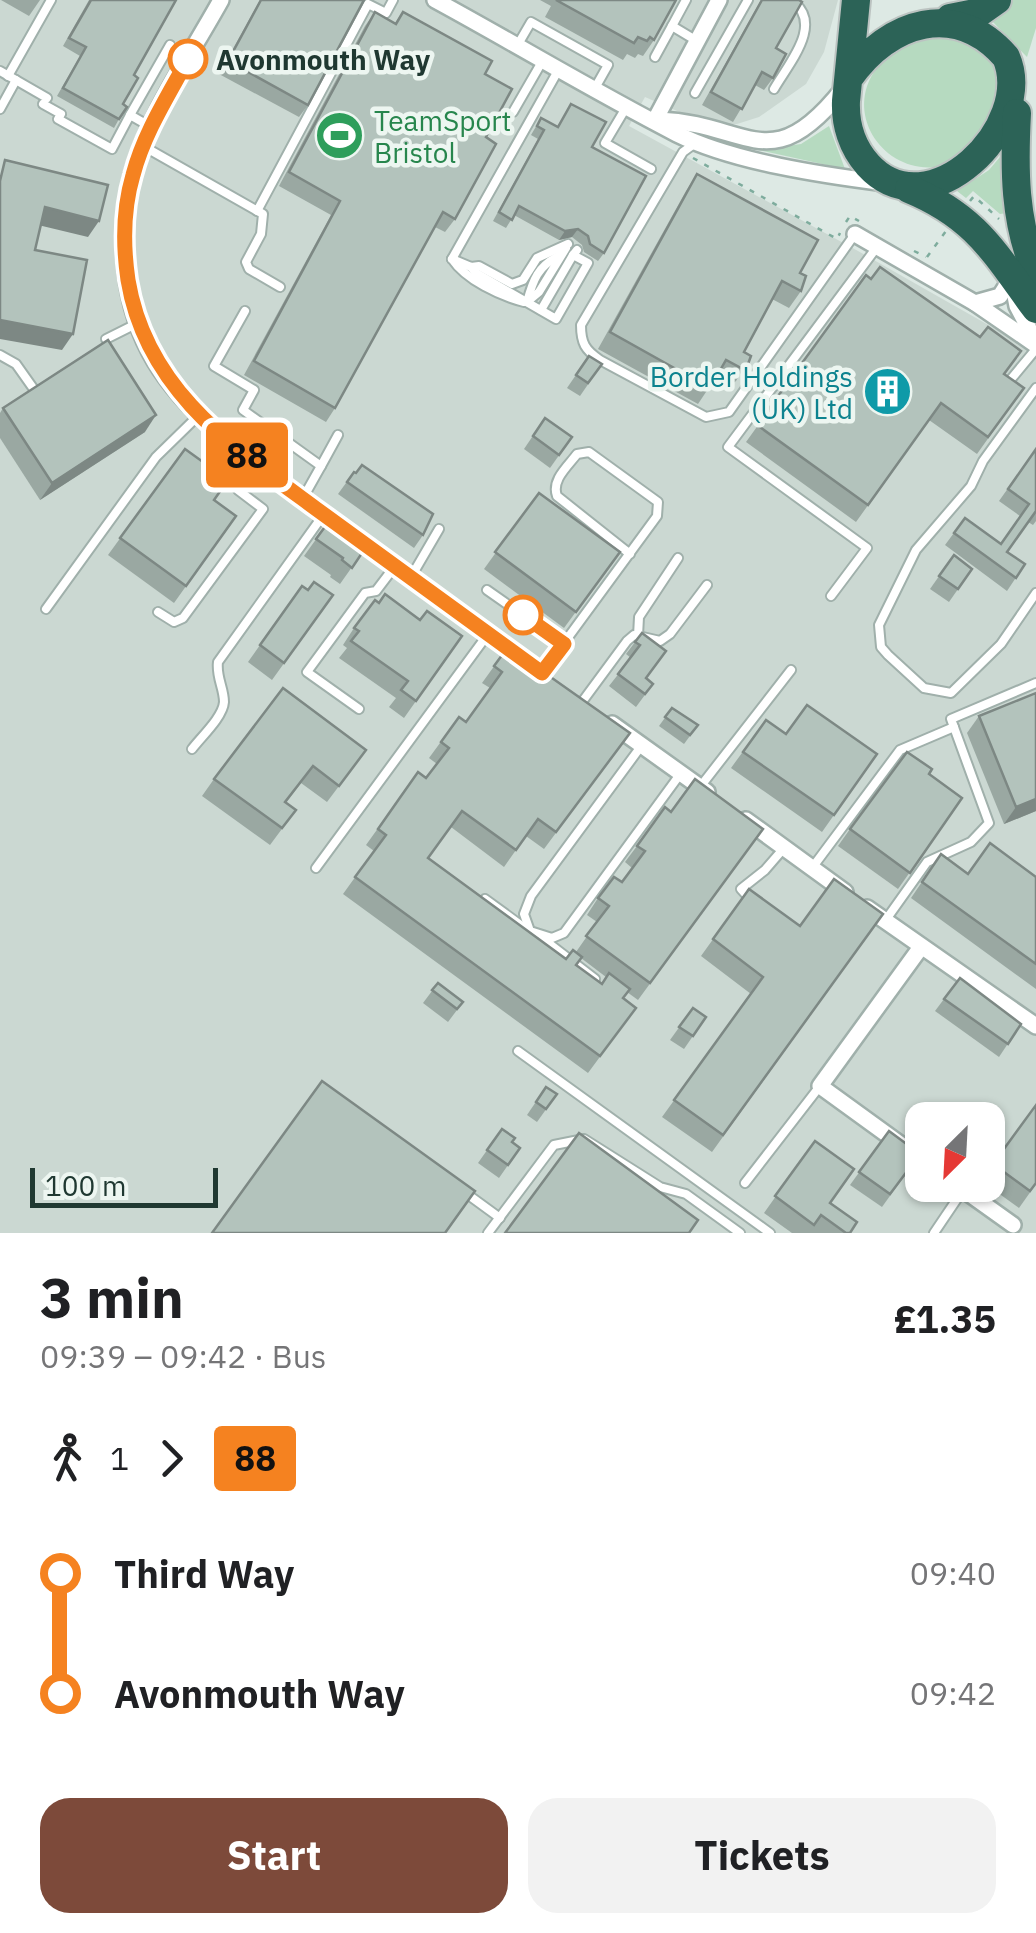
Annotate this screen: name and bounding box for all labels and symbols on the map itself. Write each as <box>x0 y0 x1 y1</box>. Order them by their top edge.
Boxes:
marker: Avonmouth Way <box>169 40 207 78</box>
place label: Avonmouth Way <box>216 41 430 78</box>
place label: TeamSport Bristol <box>374 102 511 171</box>
sports icon: TeamSport Bristol <box>313 110 365 162</box>
place label: Border Holdings (UK) Ltd <box>650 358 853 427</box>
building icon: Border Holdings (UK) Ltd <box>862 366 914 418</box>
line badge: 88 <box>202 422 292 488</box>
unlabelled marker <box>504 596 542 634</box>
north arrow <box>905 1102 1005 1202</box>
scale bar <box>30 1163 218 1208</box>

